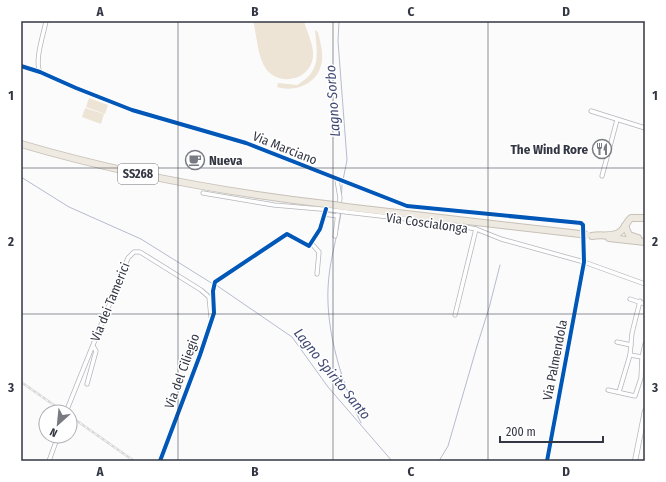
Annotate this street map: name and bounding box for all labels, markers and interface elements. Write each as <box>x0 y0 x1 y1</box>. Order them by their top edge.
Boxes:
text: A <box>95 4 104 19</box>
text: B <box>251 4 259 19</box>
text: C <box>408 4 415 19</box>
text: D <box>562 4 570 19</box>
water label: Lagno Sorbo <box>322 64 344 138</box>
text: 1 <box>8 88 14 103</box>
text: 1 <box>652 88 658 103</box>
street label: Via Marciano <box>251 128 319 168</box>
restaurant icon: The Wind Rore <box>591 138 613 160</box>
place label: The Wind Rore <box>510 142 588 157</box>
cafe icon: Nueva <box>184 149 206 171</box>
place label: Nueva <box>209 153 243 168</box>
road number: SS268 <box>118 164 158 184</box>
street label: Via Coscialonga <box>385 210 469 236</box>
text: 2 <box>7 234 14 249</box>
text: 2 <box>651 234 658 249</box>
street label: Via dei Tamerici <box>87 260 133 344</box>
street label: Via Palmendola <box>540 318 570 402</box>
water label: Lagno Spirito Santo <box>290 325 374 423</box>
street label: Via del Ciliegio <box>162 331 203 410</box>
text: 3 <box>7 380 14 395</box>
text: 3 <box>651 380 658 395</box>
north arrow <box>38 404 78 444</box>
scale bar <box>500 418 603 444</box>
text: N <box>48 425 60 440</box>
text: 200 m <box>506 425 536 439</box>
text: A <box>95 464 104 479</box>
text: B <box>251 464 259 479</box>
text: C <box>408 464 415 479</box>
text: D <box>562 464 570 479</box>

